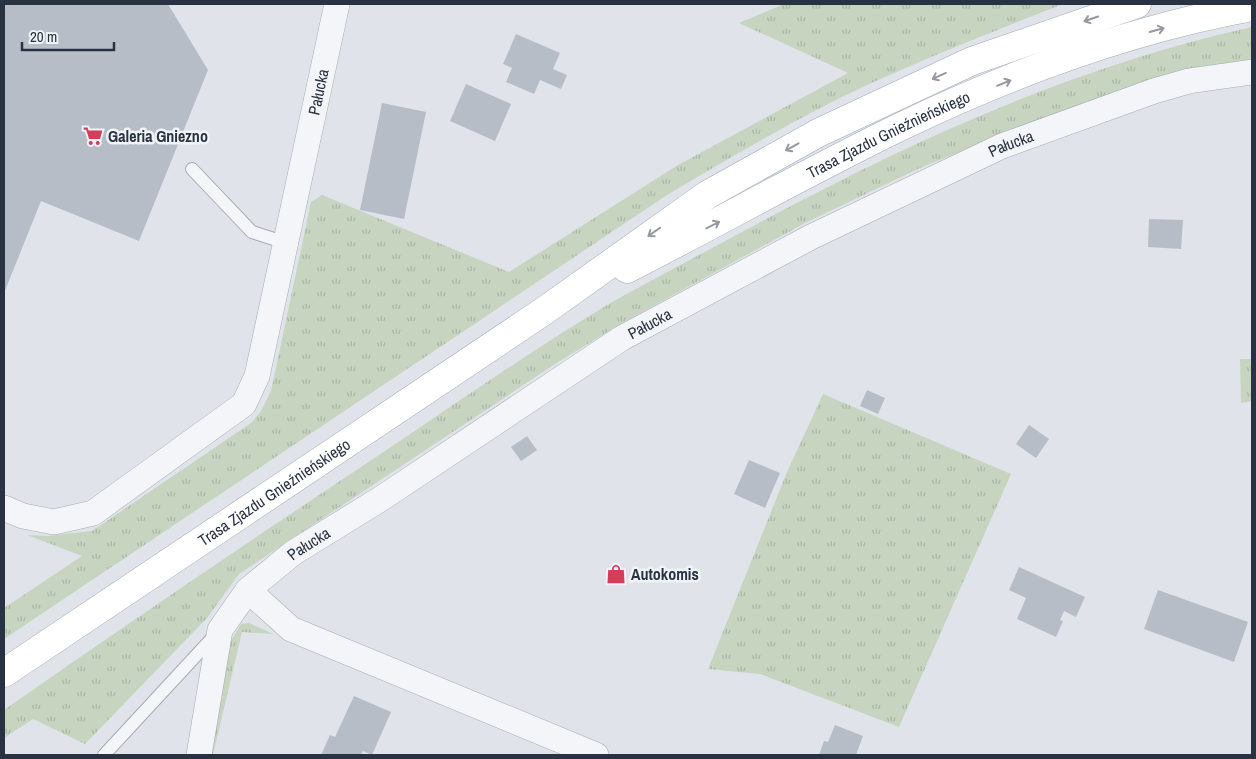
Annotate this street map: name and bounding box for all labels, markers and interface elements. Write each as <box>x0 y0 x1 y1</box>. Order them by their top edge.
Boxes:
one-way arrow <box>1083 14 1099 24</box>
scale bar <box>22 20 115 52</box>
one-way arrow <box>1149 24 1165 34</box>
text: 20 m <box>30 26 57 47</box>
street label: Pałucka <box>302 66 334 117</box>
one-way arrow <box>932 72 947 82</box>
one-way arrow <box>996 77 1011 87</box>
street label: Trasa Zjazdu Gnieźnieńskiego <box>803 85 973 183</box>
street label: Pałucka <box>985 124 1037 162</box>
supermarket icon: Galeria Gniezno <box>82 125 104 147</box>
place label: Galeria Gniezno <box>108 125 208 147</box>
one-way arrow <box>785 142 800 152</box>
one-way arrow <box>705 220 720 230</box>
one-way arrow <box>648 227 662 237</box>
street label: Pałucka <box>624 302 676 344</box>
street label: Trasa Zjazdu Gnieźnieńskiego <box>193 433 354 551</box>
street label: Pałucka <box>282 521 335 565</box>
shop icon: Autokomis <box>605 563 627 585</box>
place label: Autokomis <box>631 563 699 585</box>

